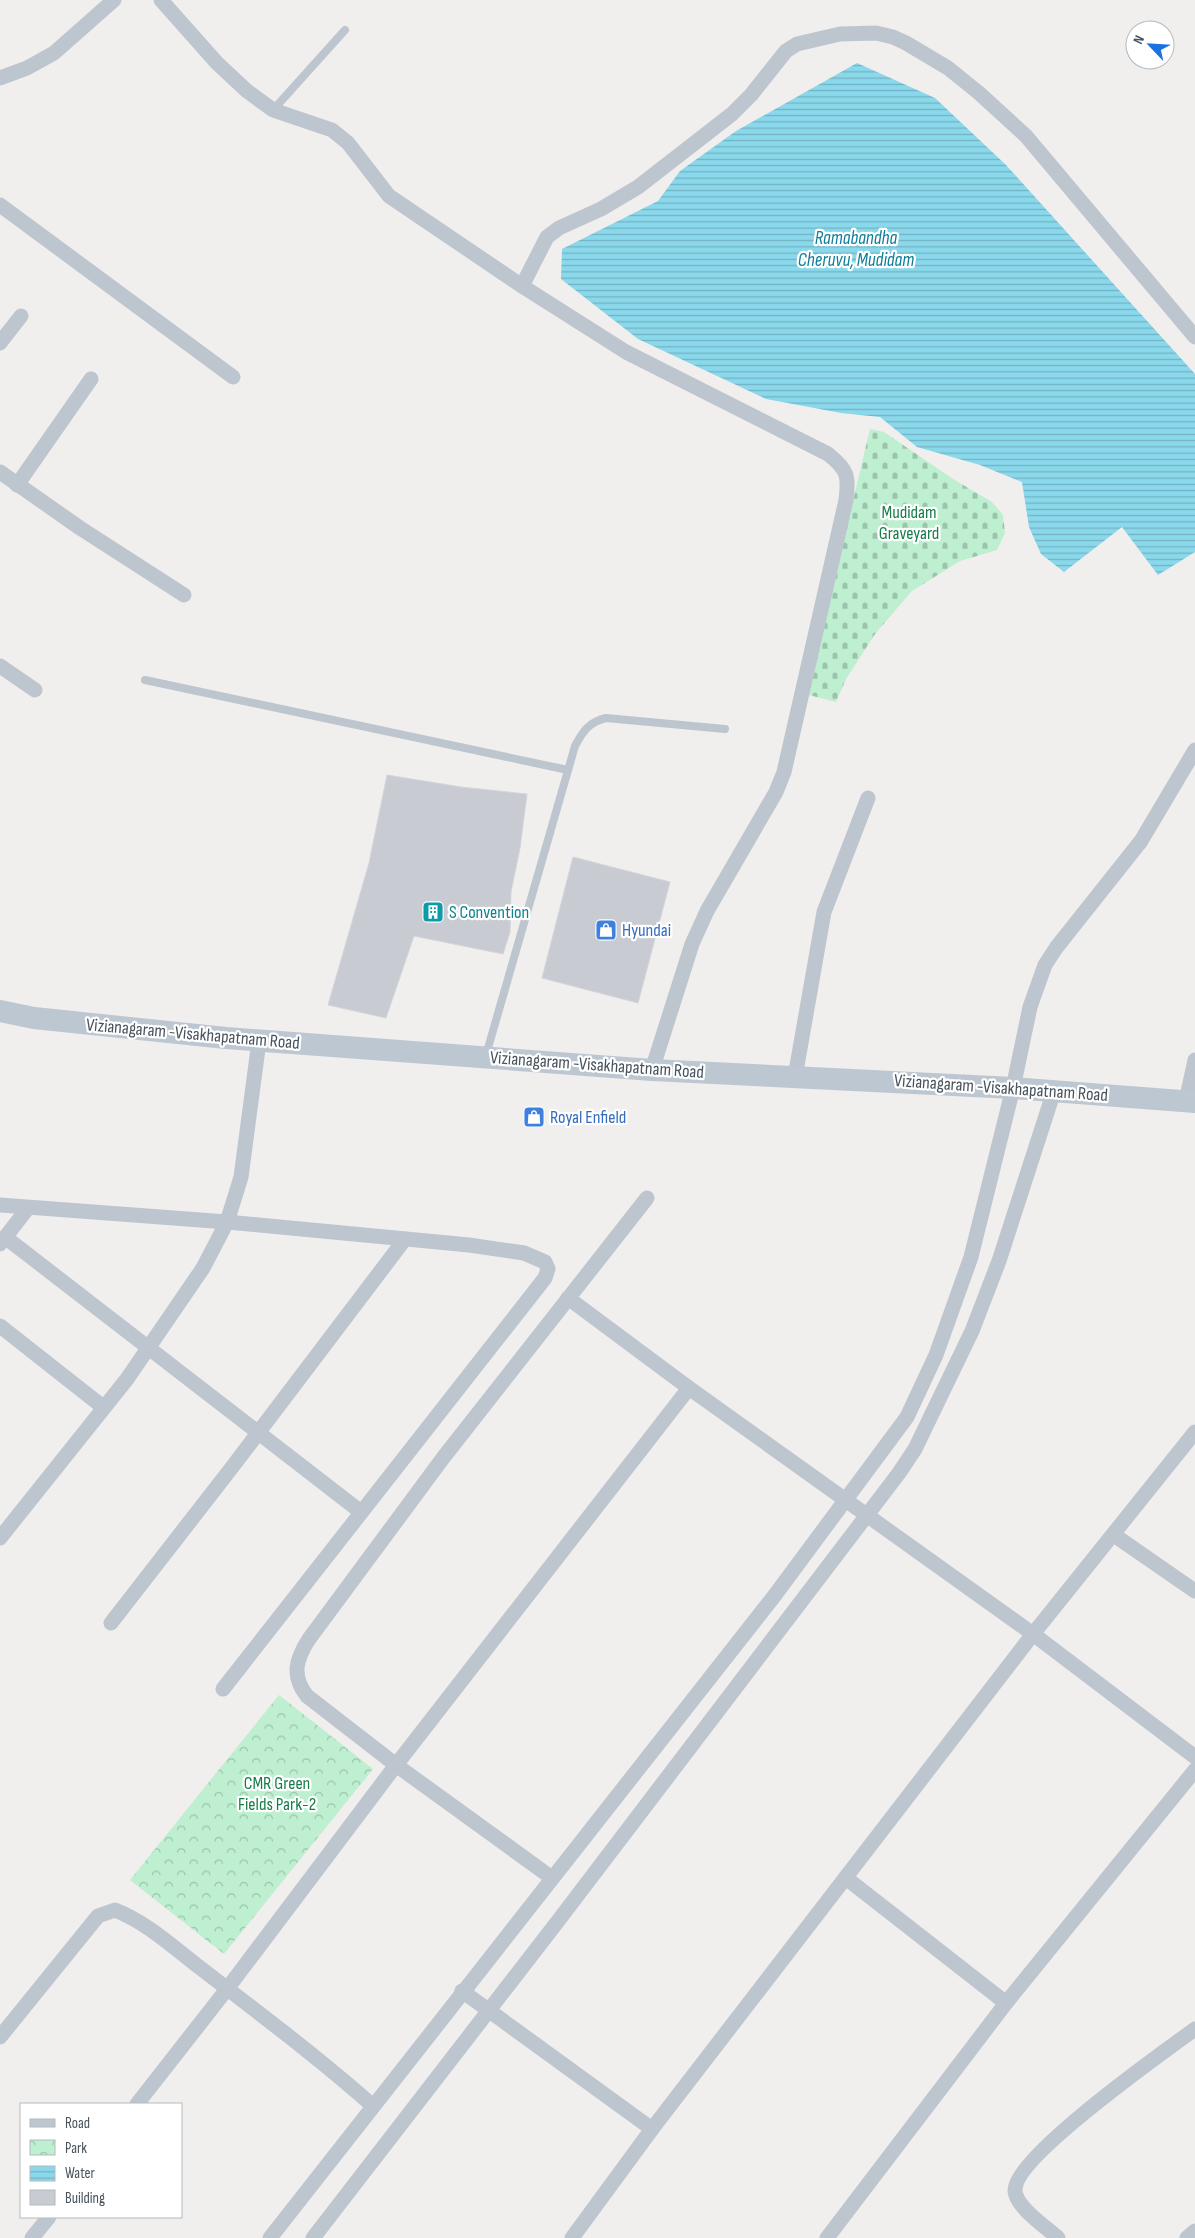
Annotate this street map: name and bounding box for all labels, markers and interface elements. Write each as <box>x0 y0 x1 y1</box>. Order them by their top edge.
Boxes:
north arrow <box>1125 20 1175 70</box>
text: N <box>1129 33 1148 47</box>
water label: Ramabandha Cheruvu, Mudidam <box>798 227 914 272</box>
park label: Mudidam Graveyard <box>879 502 939 544</box>
building icon: S Convention <box>421 900 445 924</box>
place label: S Convention <box>449 902 529 923</box>
shop icon: Hyundai <box>594 918 618 942</box>
place label: Hyundai <box>622 920 671 941</box>
street label: Vizianagaram -Visakhapatnam Road <box>85 1014 301 1054</box>
street label: Vizianagaram -Visakhapatnam Road <box>489 1047 705 1083</box>
street label: Vizianagaram -Visakhapatnam Road <box>893 1070 1109 1106</box>
shop icon: Royal Enfield <box>522 1105 546 1129</box>
place label: Royal Enfield <box>550 1107 626 1128</box>
park label: CMR Green Fields Park-2 <box>238 1773 316 1815</box>
legend <box>20 2103 182 2218</box>
text: Road <box>65 2114 90 2133</box>
text: Park <box>65 2139 87 2158</box>
text: Water <box>65 2164 96 2183</box>
text: Building <box>65 2189 105 2208</box>

